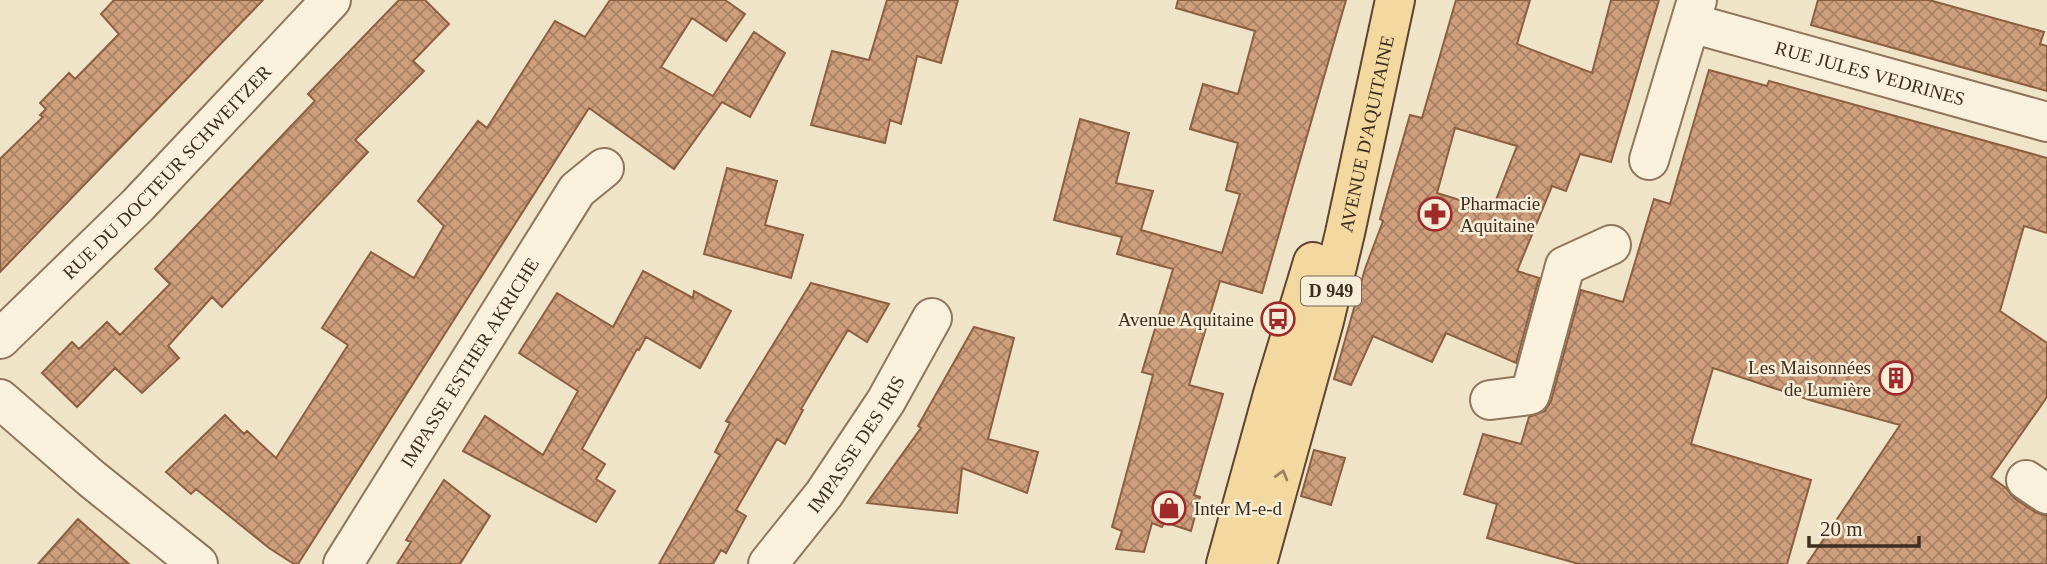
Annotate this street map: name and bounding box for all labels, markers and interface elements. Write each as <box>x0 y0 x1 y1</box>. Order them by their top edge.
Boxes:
street label: AVENUE D'AQUITAINE <box>1335 34 1398 234</box>
street label: RUE JULES VEDRINES <box>1773 37 1967 110</box>
street label: RUE DU DOCTEUR SCHWEITZER <box>58 61 276 283</box>
place label: Pharmacie Aquitaine <box>1460 193 1540 236</box>
pharmacy icon: Pharmacie Aquitaine <box>1416 195 1454 233</box>
street label: IMPASSE ESTHER AKRICHE <box>396 254 543 471</box>
road number: D 949 <box>1301 276 1361 306</box>
bus stop icon: Avenue Aquitaine <box>1259 300 1297 338</box>
place label: Avenue Aquitaine <box>1118 309 1254 330</box>
place label: Les Maisonnées de Lumière <box>1748 357 1871 400</box>
building icon: Les Maisonnées de Lumière <box>1877 359 1915 397</box>
street label: IMPASSE DES IRIS <box>803 372 909 517</box>
one-way arrow <box>1273 469 1288 481</box>
shop icon: Inter M-e-d <box>1150 489 1188 527</box>
place label: Inter M-e-d <box>1194 498 1283 519</box>
scale bar <box>1809 504 1919 548</box>
text: 20 m <box>1820 517 1863 541</box>

